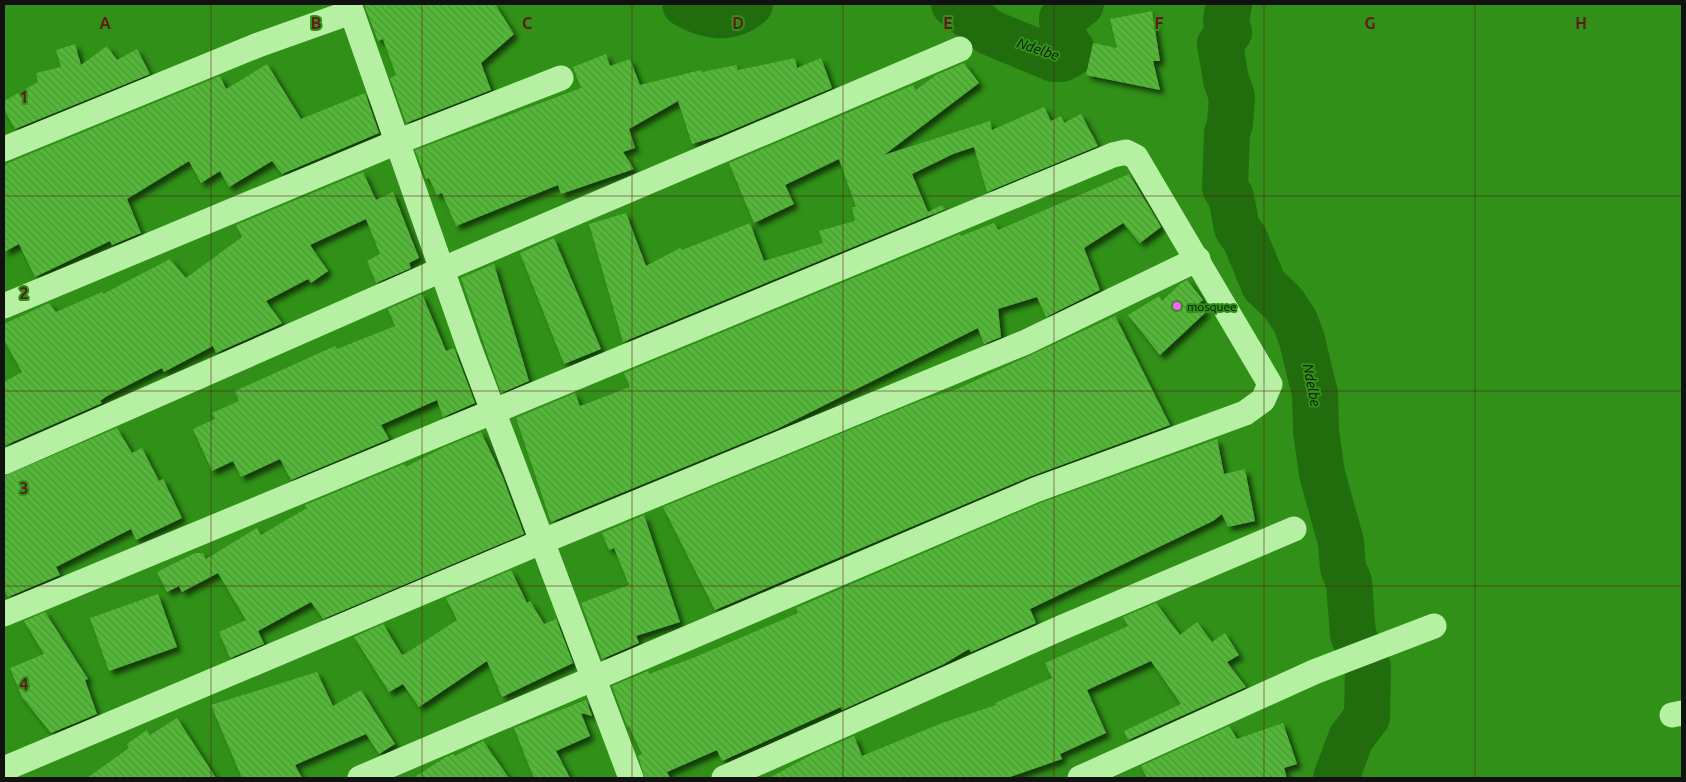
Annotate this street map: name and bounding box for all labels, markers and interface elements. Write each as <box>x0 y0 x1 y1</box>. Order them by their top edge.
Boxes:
text: A <box>99 14 111 32</box>
text: B <box>311 14 321 32</box>
text: C <box>522 14 532 32</box>
text: D <box>732 14 744 32</box>
text: E <box>943 14 953 32</box>
text: F <box>1155 14 1164 32</box>
text: G <box>1364 14 1376 32</box>
text: H <box>1575 14 1587 32</box>
water label: Ndelbe <box>1015 35 1061 63</box>
text: 1 <box>19 88 29 106</box>
text: 2 <box>19 284 29 302</box>
marker: mosquee <box>1171 300 1183 312</box>
place label: mosquee <box>1187 300 1237 313</box>
water label: Ndelbe <box>1300 362 1324 408</box>
text: 3 <box>19 479 29 497</box>
text: 4 <box>19 675 29 693</box>

